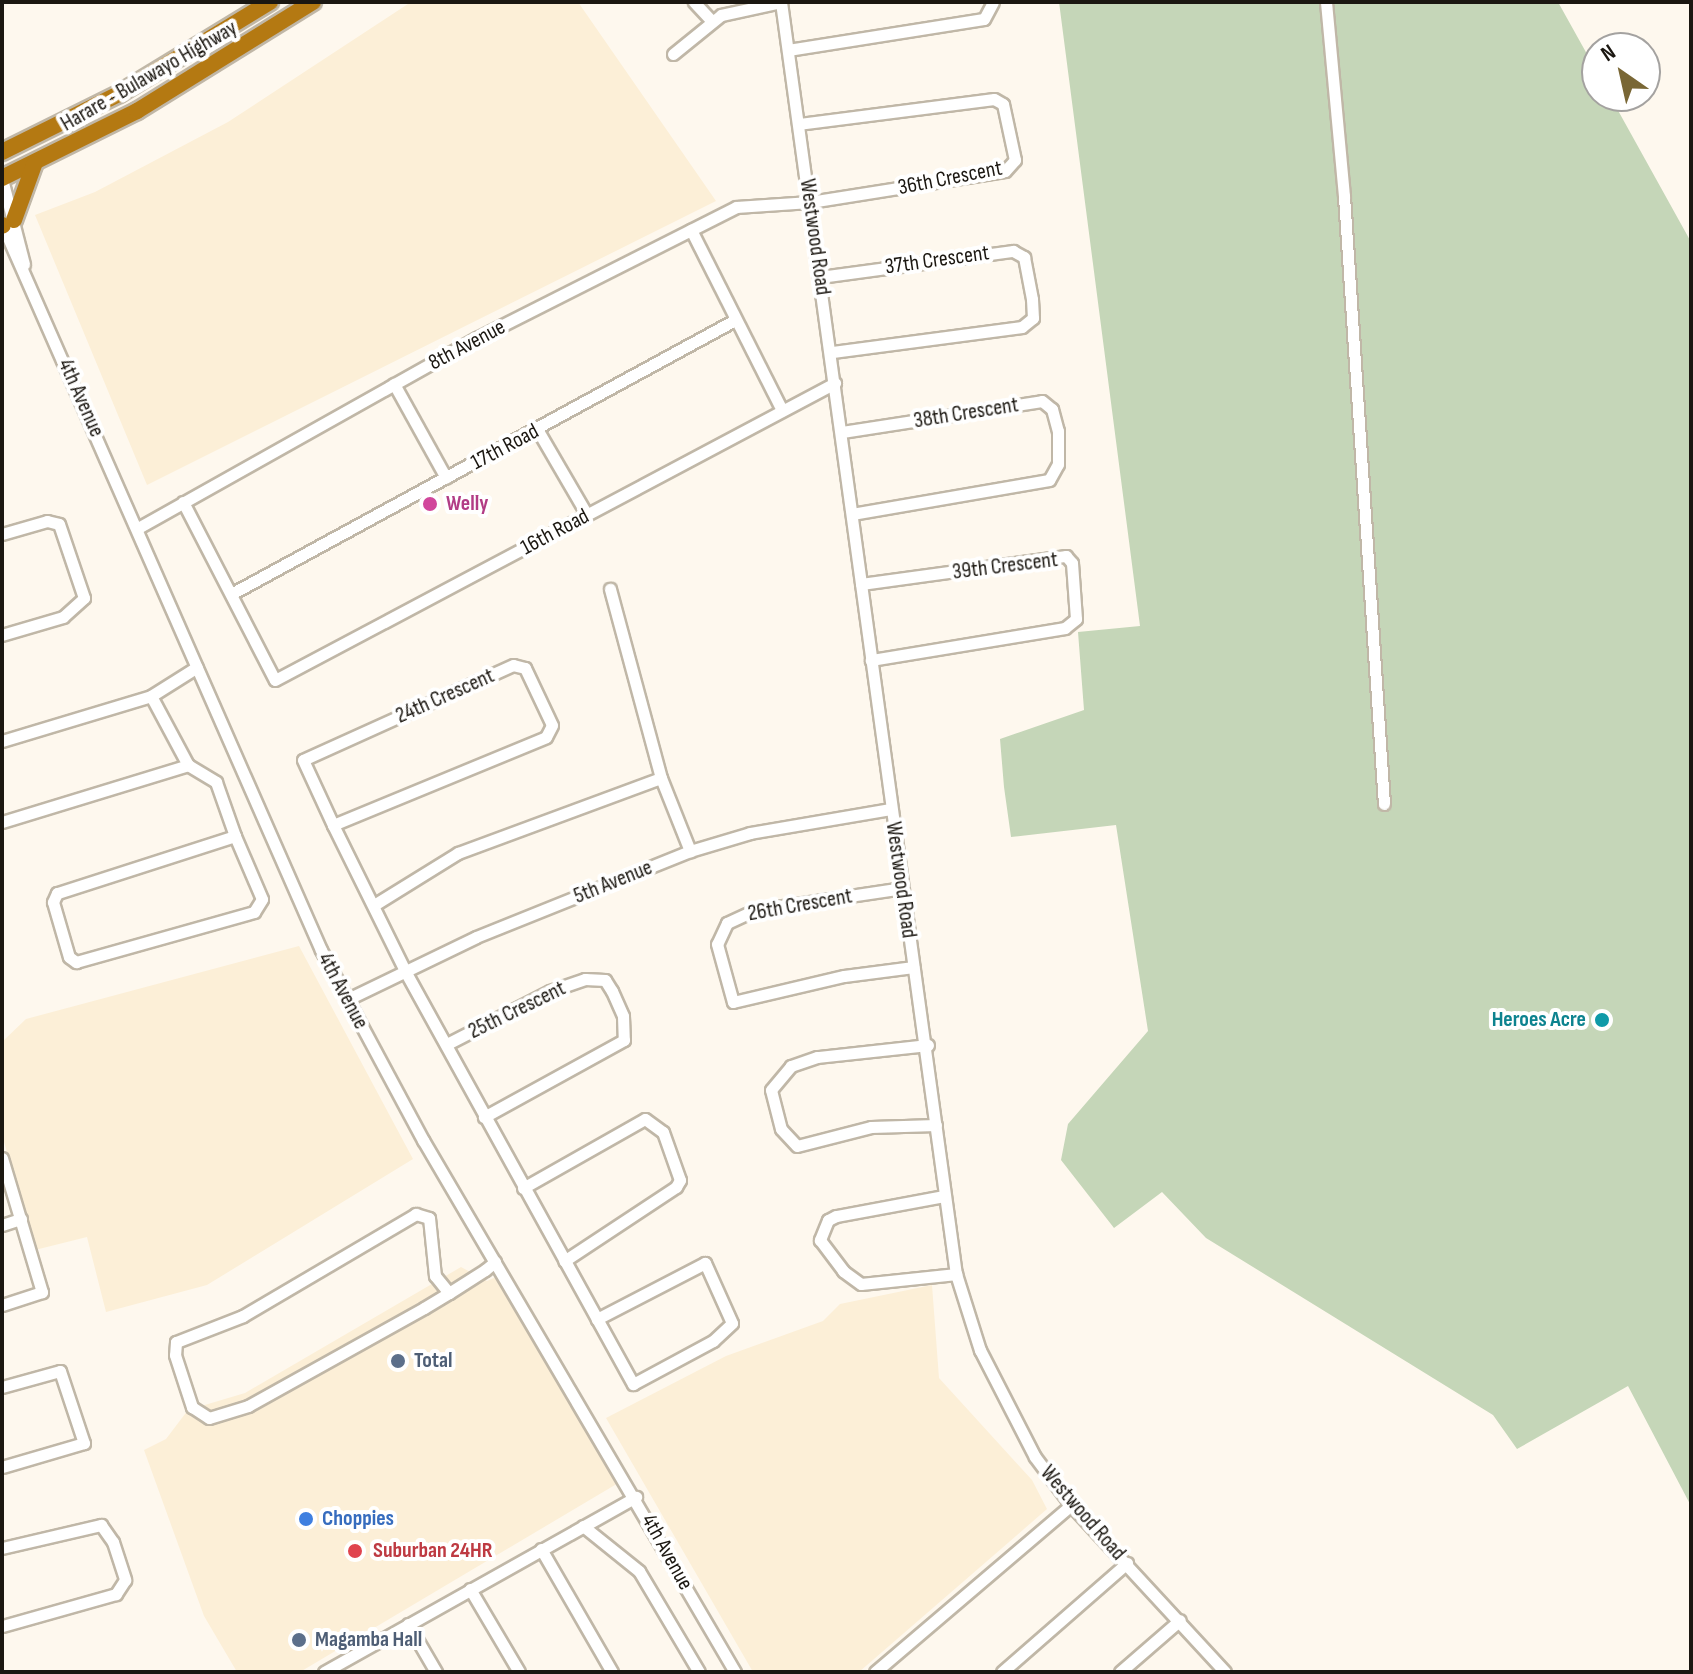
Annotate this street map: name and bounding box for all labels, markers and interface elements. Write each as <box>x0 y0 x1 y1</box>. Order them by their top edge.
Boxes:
street label: Harare - Bulawayo Highway <box>56 15 242 137</box>
north arrow <box>1581 32 1661 112</box>
text: N <box>1596 39 1621 68</box>
street label: 36th Crescent <box>896 155 1004 201</box>
street label: Westwood Road <box>794 177 836 297</box>
street label: 37th Crescent <box>883 240 991 280</box>
street label: 8th Avenue <box>424 314 510 376</box>
street label: 4th Avenue <box>52 355 110 441</box>
street label: 38th Crescent <box>912 392 1020 434</box>
street label: 17th Road <box>467 418 543 476</box>
place label: Welly <box>446 491 488 517</box>
marker: Welly <box>421 495 439 513</box>
street label: 16th Road <box>516 503 594 561</box>
street label: 39th Crescent <box>951 546 1059 586</box>
street label: 24th Crescent <box>392 663 498 729</box>
street label: Westwood Road <box>880 820 922 940</box>
street label: 5th Avenue <box>570 854 656 910</box>
street label: 26th Crescent <box>746 883 854 927</box>
street label: 4th Avenue <box>312 948 374 1034</box>
street label: 25th Crescent <box>464 975 570 1045</box>
place label: Heroes Acre <box>1492 1007 1586 1033</box>
marker: Heroes Acre <box>1593 1011 1611 1029</box>
place label: Total <box>414 1348 453 1374</box>
marker: Total <box>389 1352 407 1370</box>
street label: Westwood Road <box>1035 1460 1131 1566</box>
place label: Choppies <box>322 1506 394 1532</box>
street label: 4th Avenue <box>635 1509 699 1595</box>
marker: Choppies <box>297 1510 315 1528</box>
place label: Suburban 24HR <box>373 1538 493 1564</box>
marker: Suburban 24HR <box>344 1540 366 1562</box>
place label: Magamba Hall <box>315 1627 422 1653</box>
marker: Magamba Hall <box>290 1631 308 1649</box>

